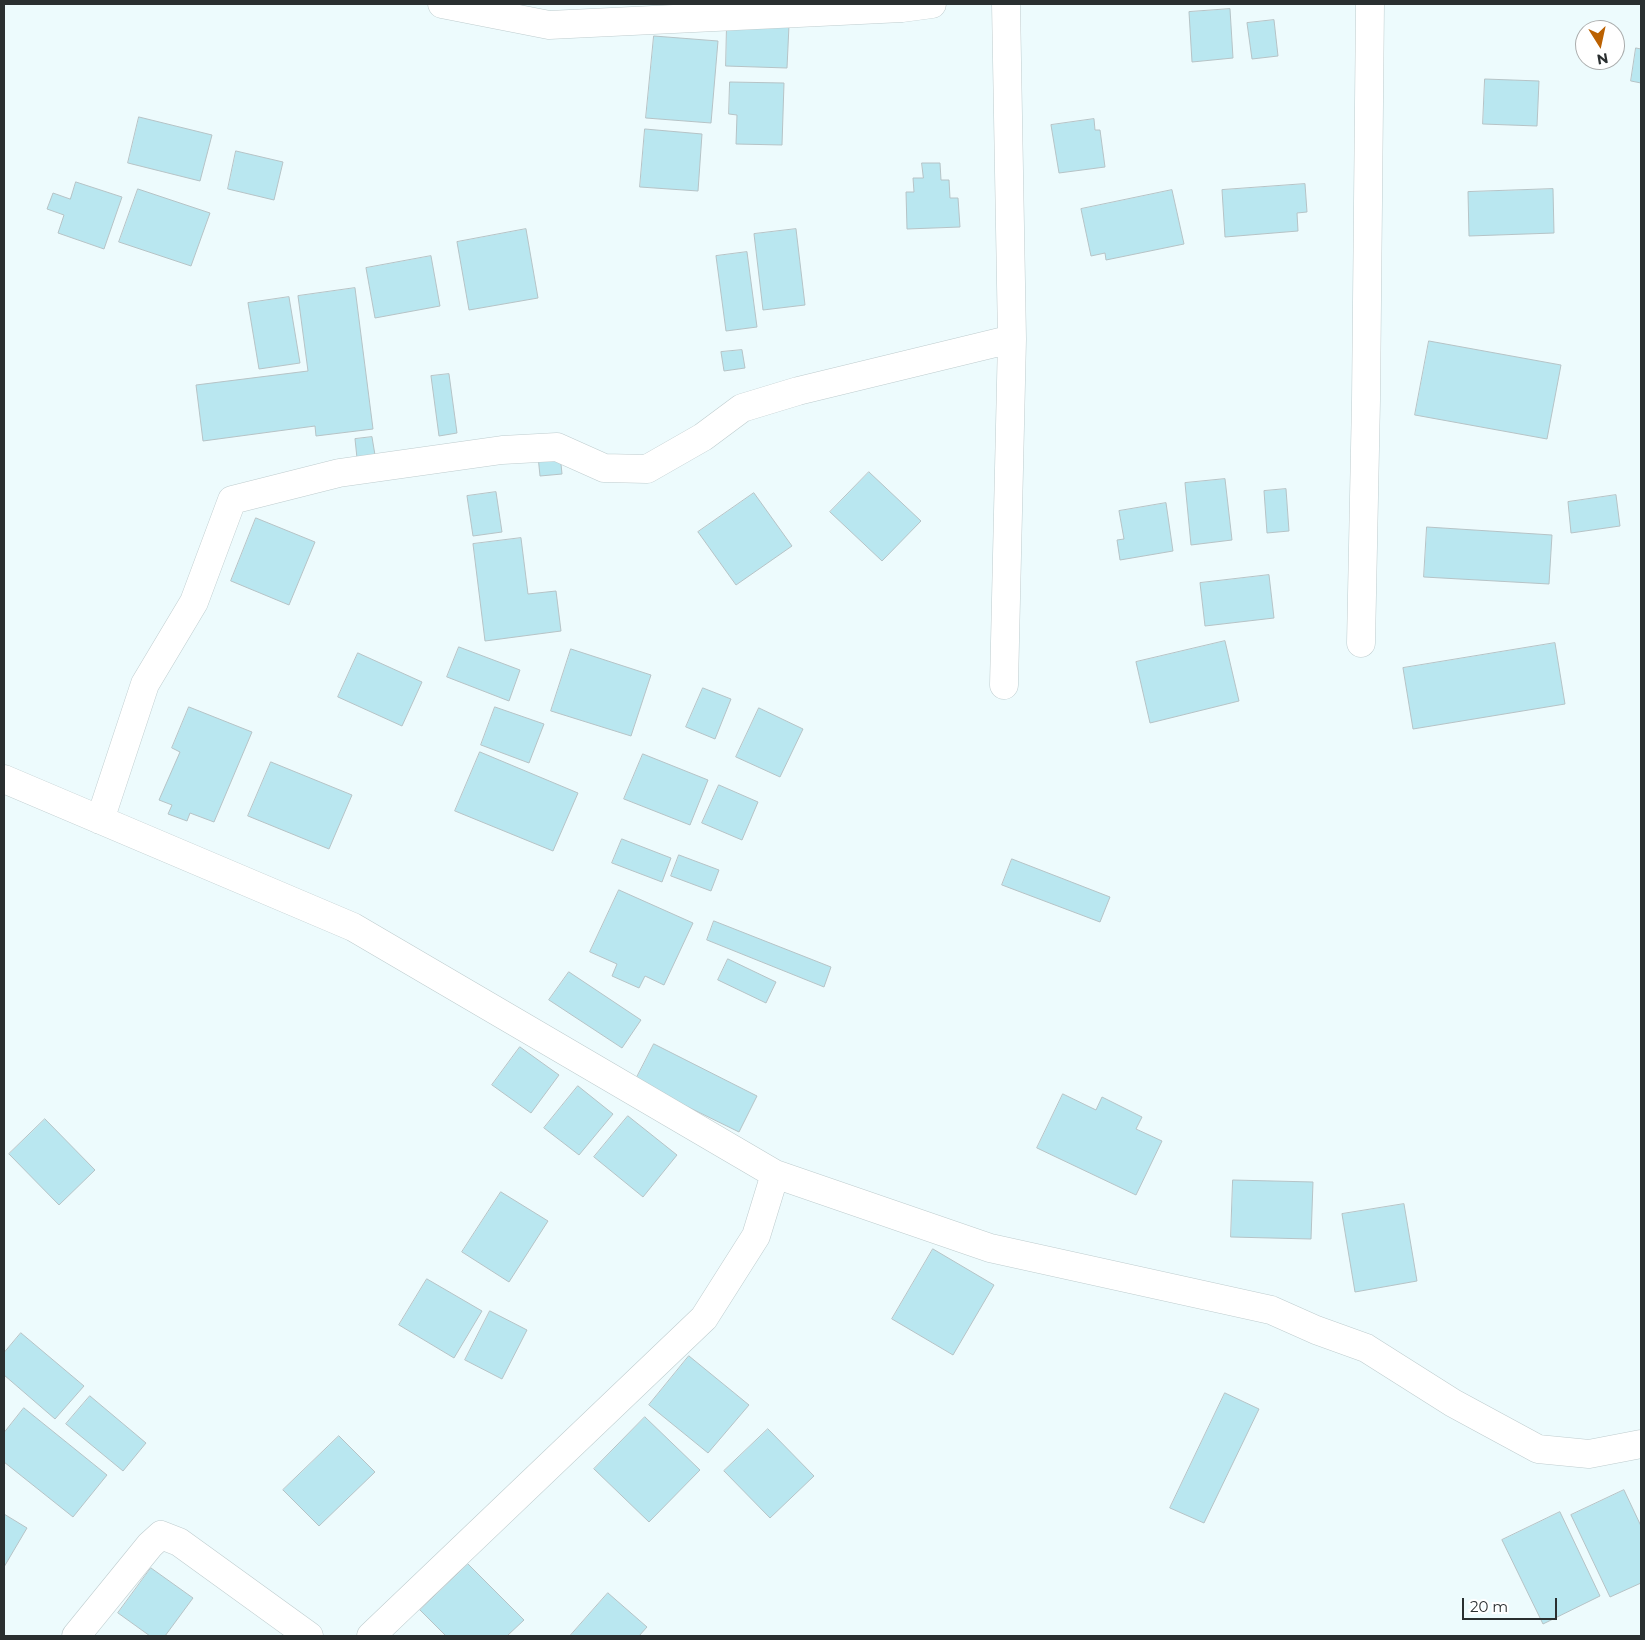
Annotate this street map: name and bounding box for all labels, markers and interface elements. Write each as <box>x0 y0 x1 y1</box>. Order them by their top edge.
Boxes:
north arrow <box>1575 20 1625 70</box>
text: N <box>1595 49 1610 69</box>
scale bar <box>1465 1588 1560 1620</box>
text: 20 m <box>1470 1597 1508 1616</box>

